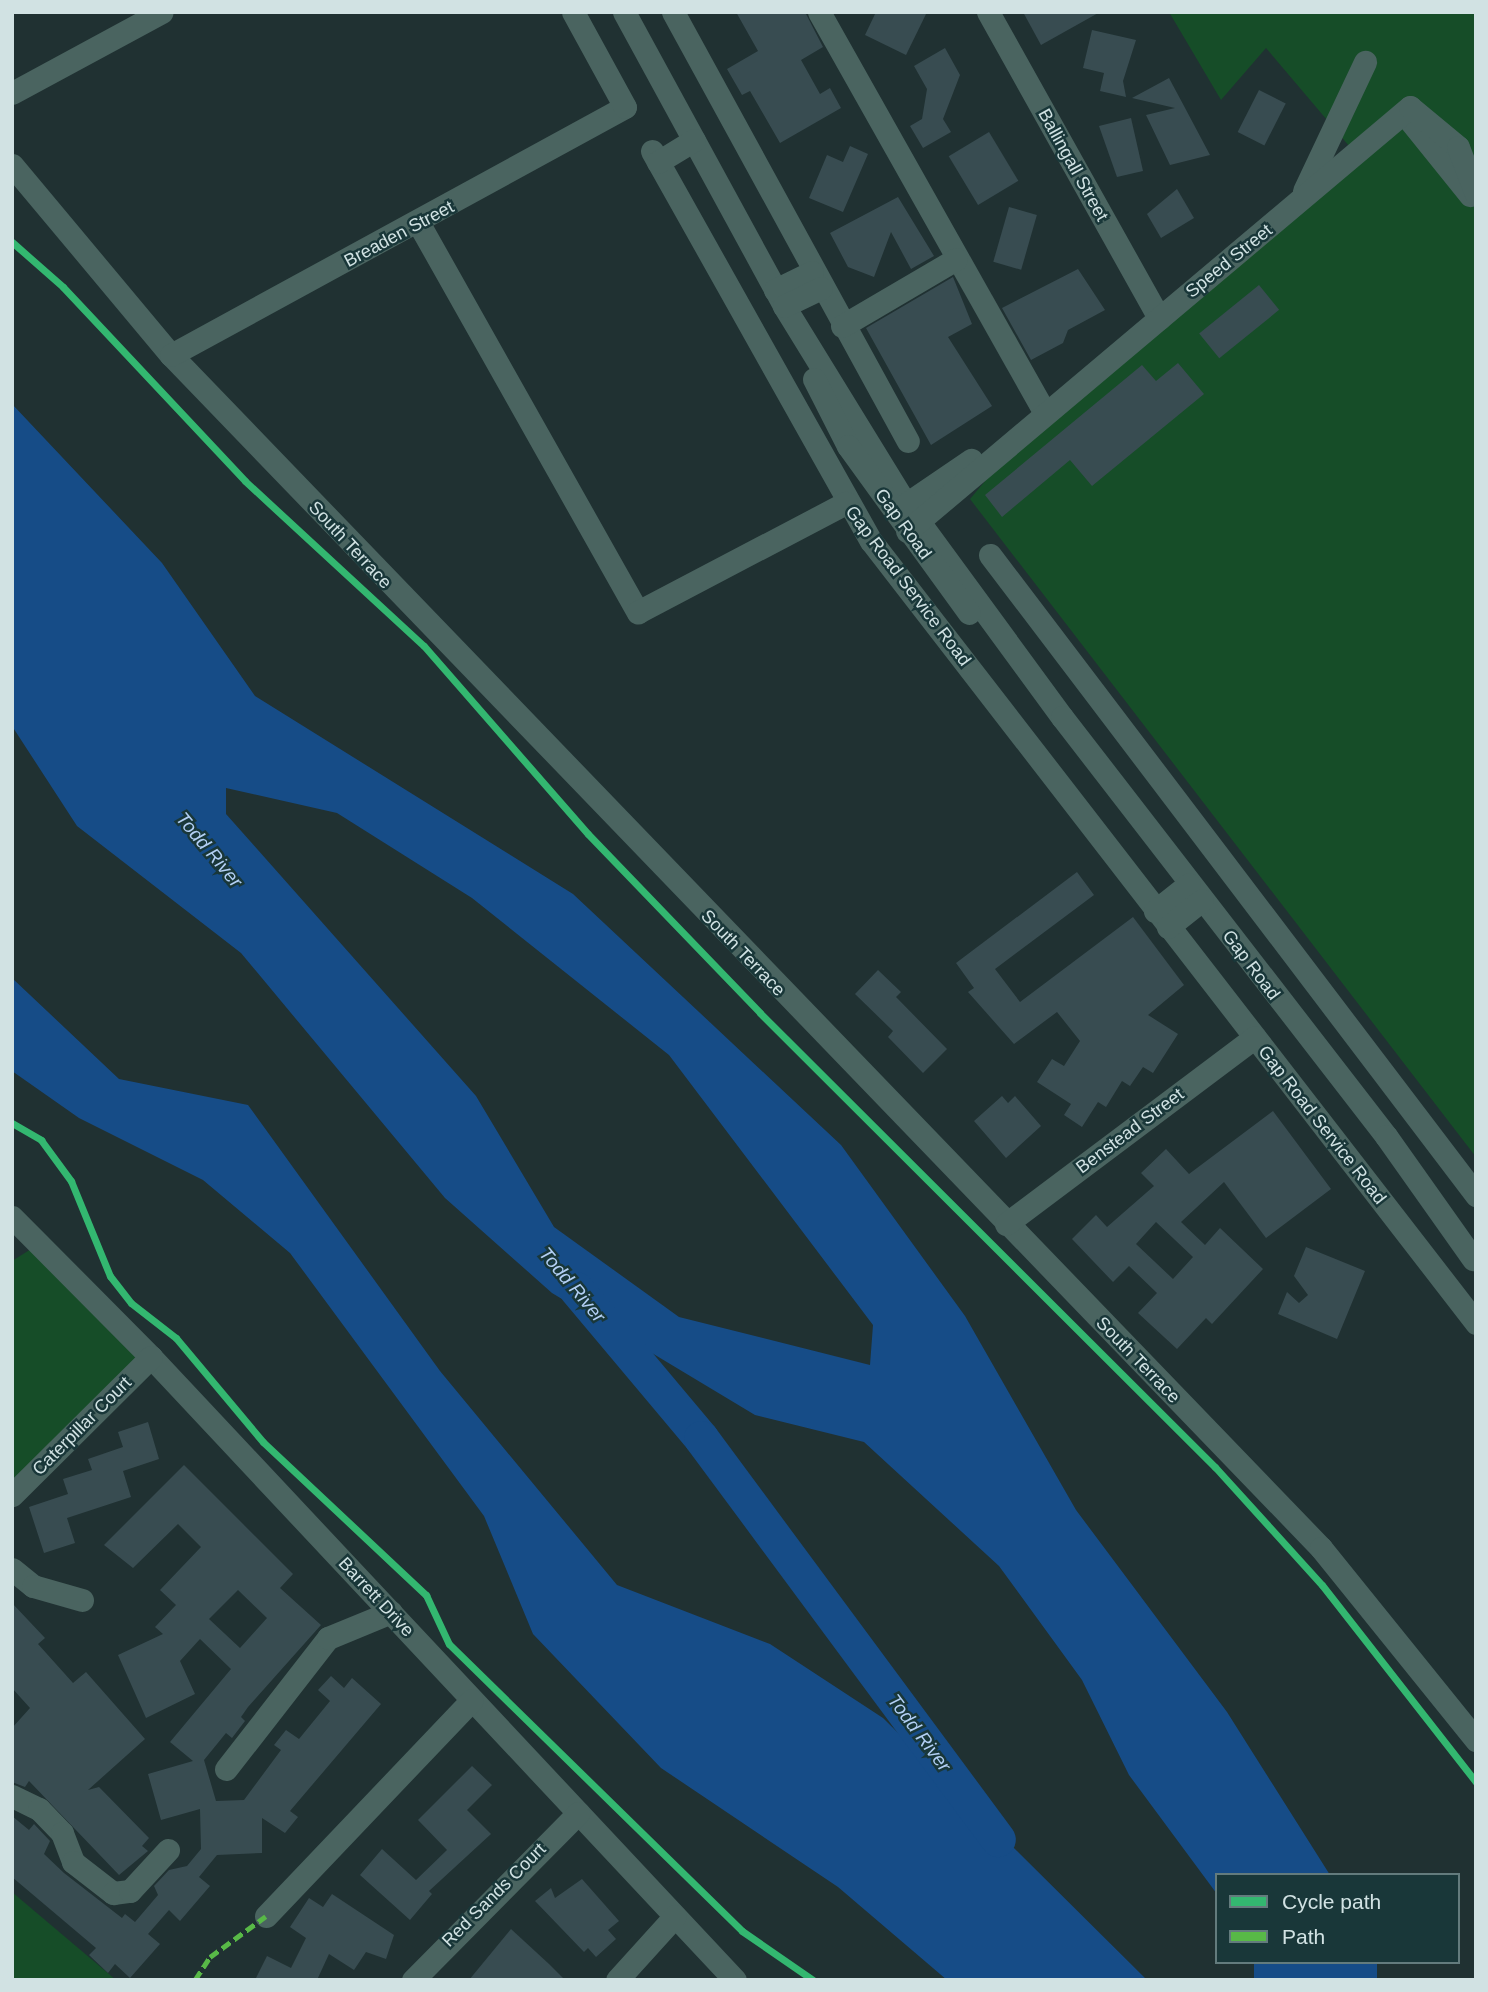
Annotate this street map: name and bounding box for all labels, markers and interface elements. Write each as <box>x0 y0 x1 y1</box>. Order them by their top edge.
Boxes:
street label: Ballingall Street <box>1033 105 1113 225</box>
street label: Breaden Street <box>340 196 458 272</box>
street label: Speed Street <box>1181 220 1277 302</box>
street label: Gap Road <box>870 484 936 564</box>
street label: South Terrace <box>304 497 396 593</box>
street label: Gap Road Service Road <box>841 502 975 670</box>
water label: Todd River <box>171 808 247 892</box>
street label: South Terrace <box>696 905 790 1001</box>
street label: Gap Road <box>1218 926 1284 1004</box>
street label: Gap Road Service Road <box>1253 1041 1391 1209</box>
street label: Benstead Street <box>1072 1084 1188 1178</box>
water label: Todd River <box>534 1243 610 1327</box>
street label: South Terrace <box>1091 1312 1185 1408</box>
street label: Caterpillar Court <box>28 1372 136 1480</box>
street label: Barrett Drive <box>334 1553 418 1641</box>
water label: Todd River <box>882 1690 956 1776</box>
street label: Red Sands Court <box>438 1839 550 1951</box>
legend <box>1215 1873 1460 1964</box>
text: Cycle path <box>1282 1890 1381 1913</box>
text: Path <box>1282 1925 1325 1948</box>

